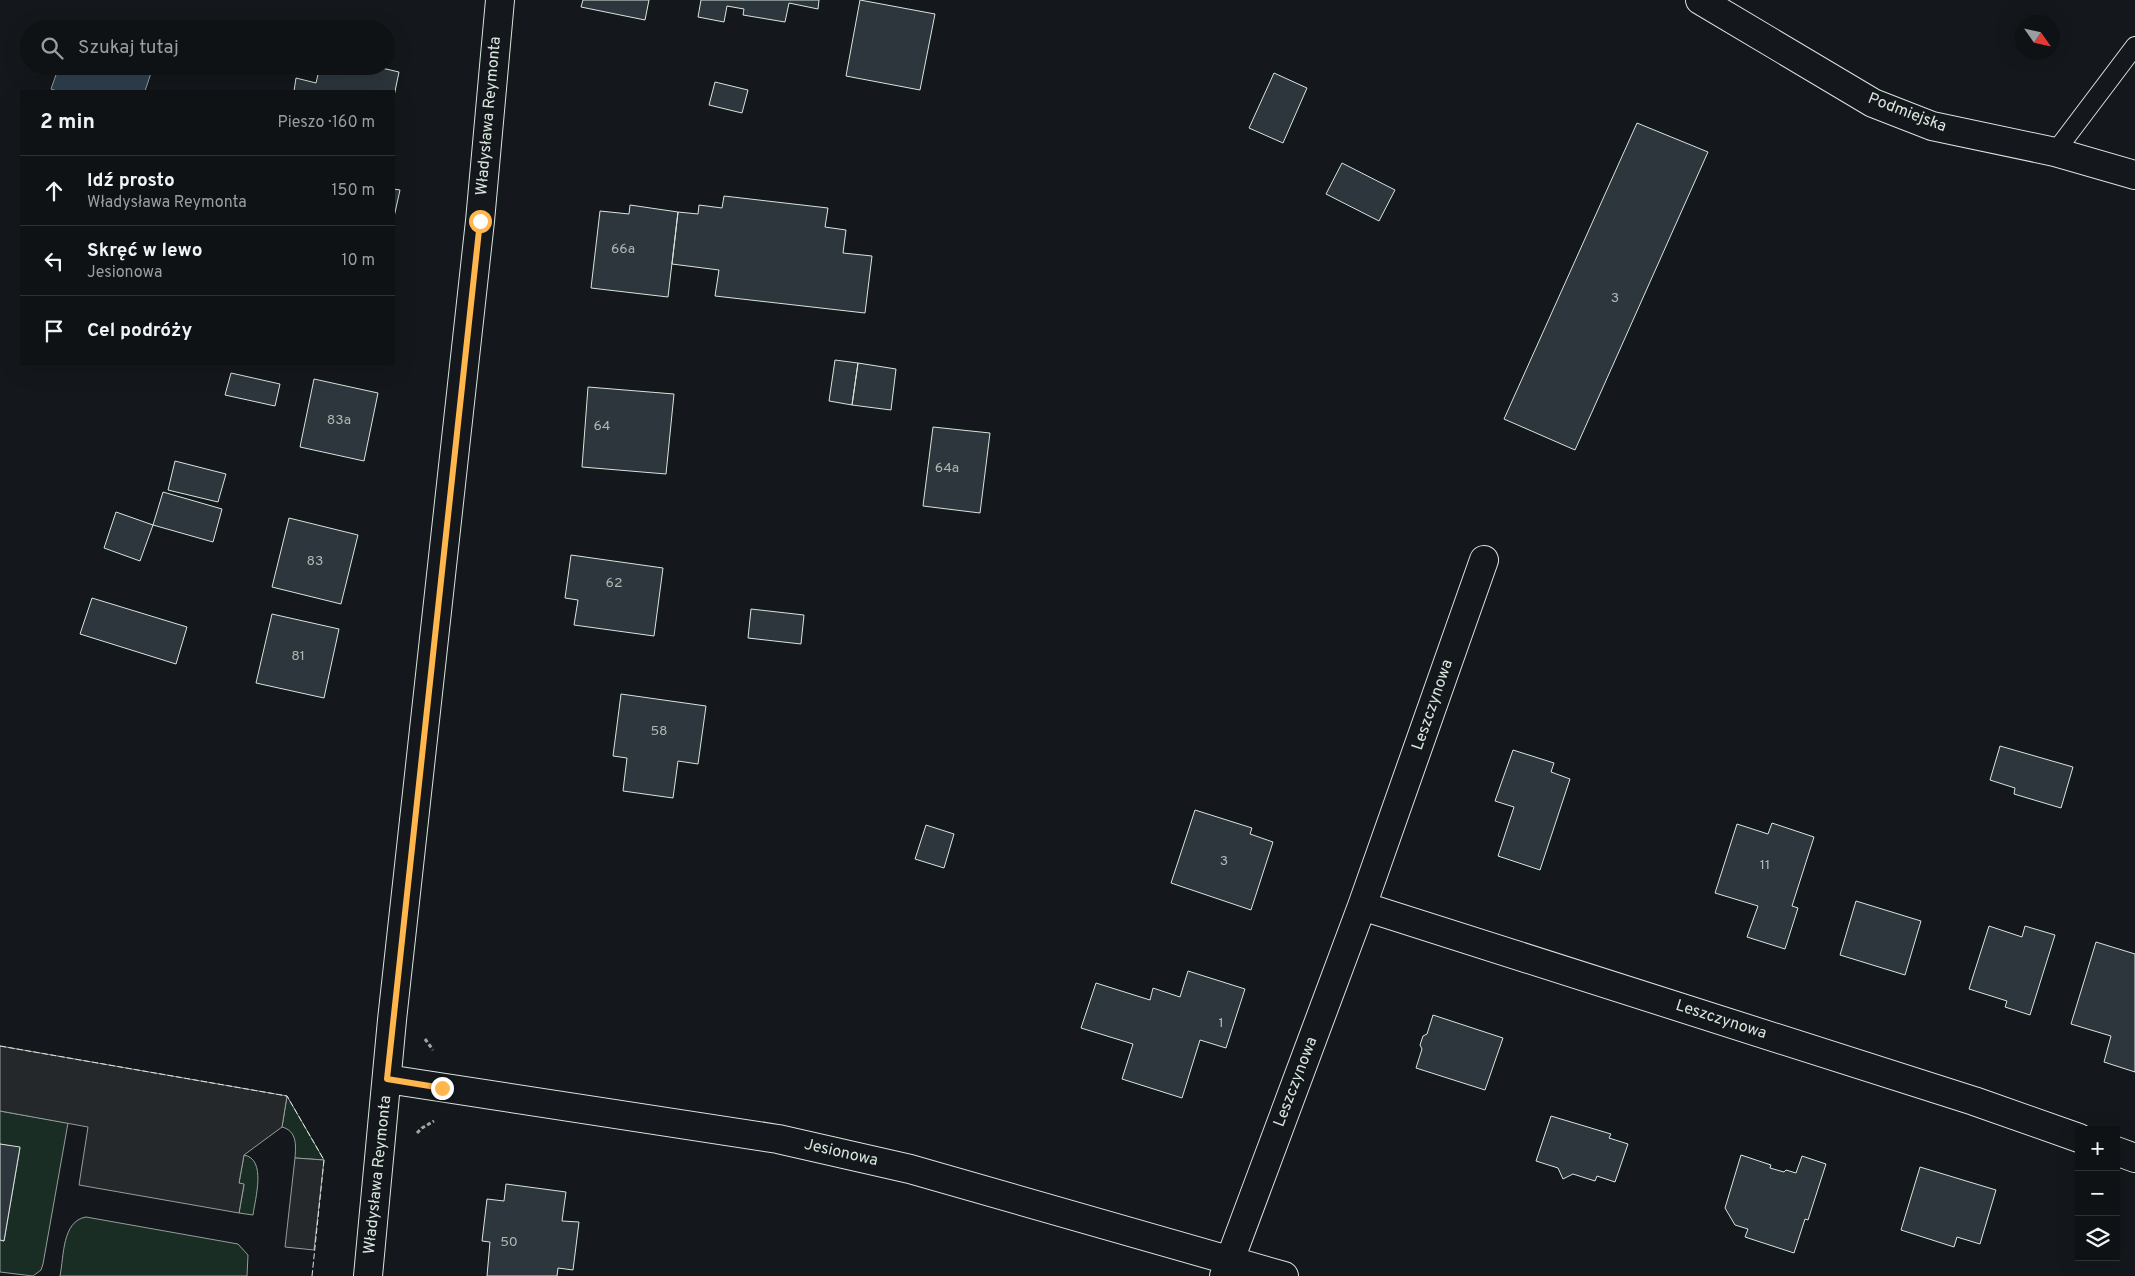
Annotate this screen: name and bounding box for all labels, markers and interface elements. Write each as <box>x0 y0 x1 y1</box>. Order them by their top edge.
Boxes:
north arrow <box>2015 15 2060 60</box>
search box <box>20 20 395 75</box>
icon: search <box>38 34 66 62</box>
text: Szukaj tutaj <box>78 36 179 60</box>
street label: Władysława Reymonta <box>472 36 506 196</box>
street label: Podmiejska <box>1865 89 1949 137</box>
text: 2 min <box>40 109 95 136</box>
text: Pieszo · 160 m <box>278 113 375 133</box>
text: Idź prosto <box>87 169 175 193</box>
icon: ahead <box>40 177 68 205</box>
text: 150 m <box>332 181 375 201</box>
text: Władysława Reymonta <box>87 193 247 213</box>
route start <box>469 210 492 233</box>
text: Skręć w lewo <box>87 239 202 263</box>
house number: 66a <box>611 241 635 258</box>
icon: left <box>40 247 68 275</box>
text: 10 m <box>341 251 375 271</box>
text: Jesionowa <box>87 263 162 283</box>
house number: 3 <box>1611 290 1619 307</box>
icon: arrive <box>40 317 68 345</box>
text: Cel podróży <box>87 319 192 343</box>
house number: 83a <box>327 412 351 429</box>
house number: 64 <box>593 418 611 435</box>
house number: 64a <box>935 460 959 477</box>
house number: 83 <box>307 553 323 570</box>
house number: 62 <box>606 575 622 592</box>
house number: 81 <box>291 648 305 665</box>
street label: Leszczynowa <box>1408 657 1458 753</box>
house number: 58 <box>650 723 668 740</box>
house number: 3 <box>1220 853 1228 870</box>
house number: 11 <box>1760 857 1770 874</box>
street label: Leszczynowa <box>1673 996 1769 1044</box>
house number: 1 <box>1218 1015 1224 1032</box>
street label: Leszczynowa <box>1270 1034 1322 1130</box>
route end <box>431 1077 454 1100</box>
street label: Władysława Reymonta <box>360 1095 396 1255</box>
map controls <box>2075 1126 2120 1261</box>
button: + <box>2075 1126 2120 1171</box>
street label: Jesionowa <box>802 1135 880 1171</box>
button: − <box>2075 1171 2120 1216</box>
button: layers <box>2075 1216 2120 1261</box>
house number: 50 <box>500 1234 518 1251</box>

